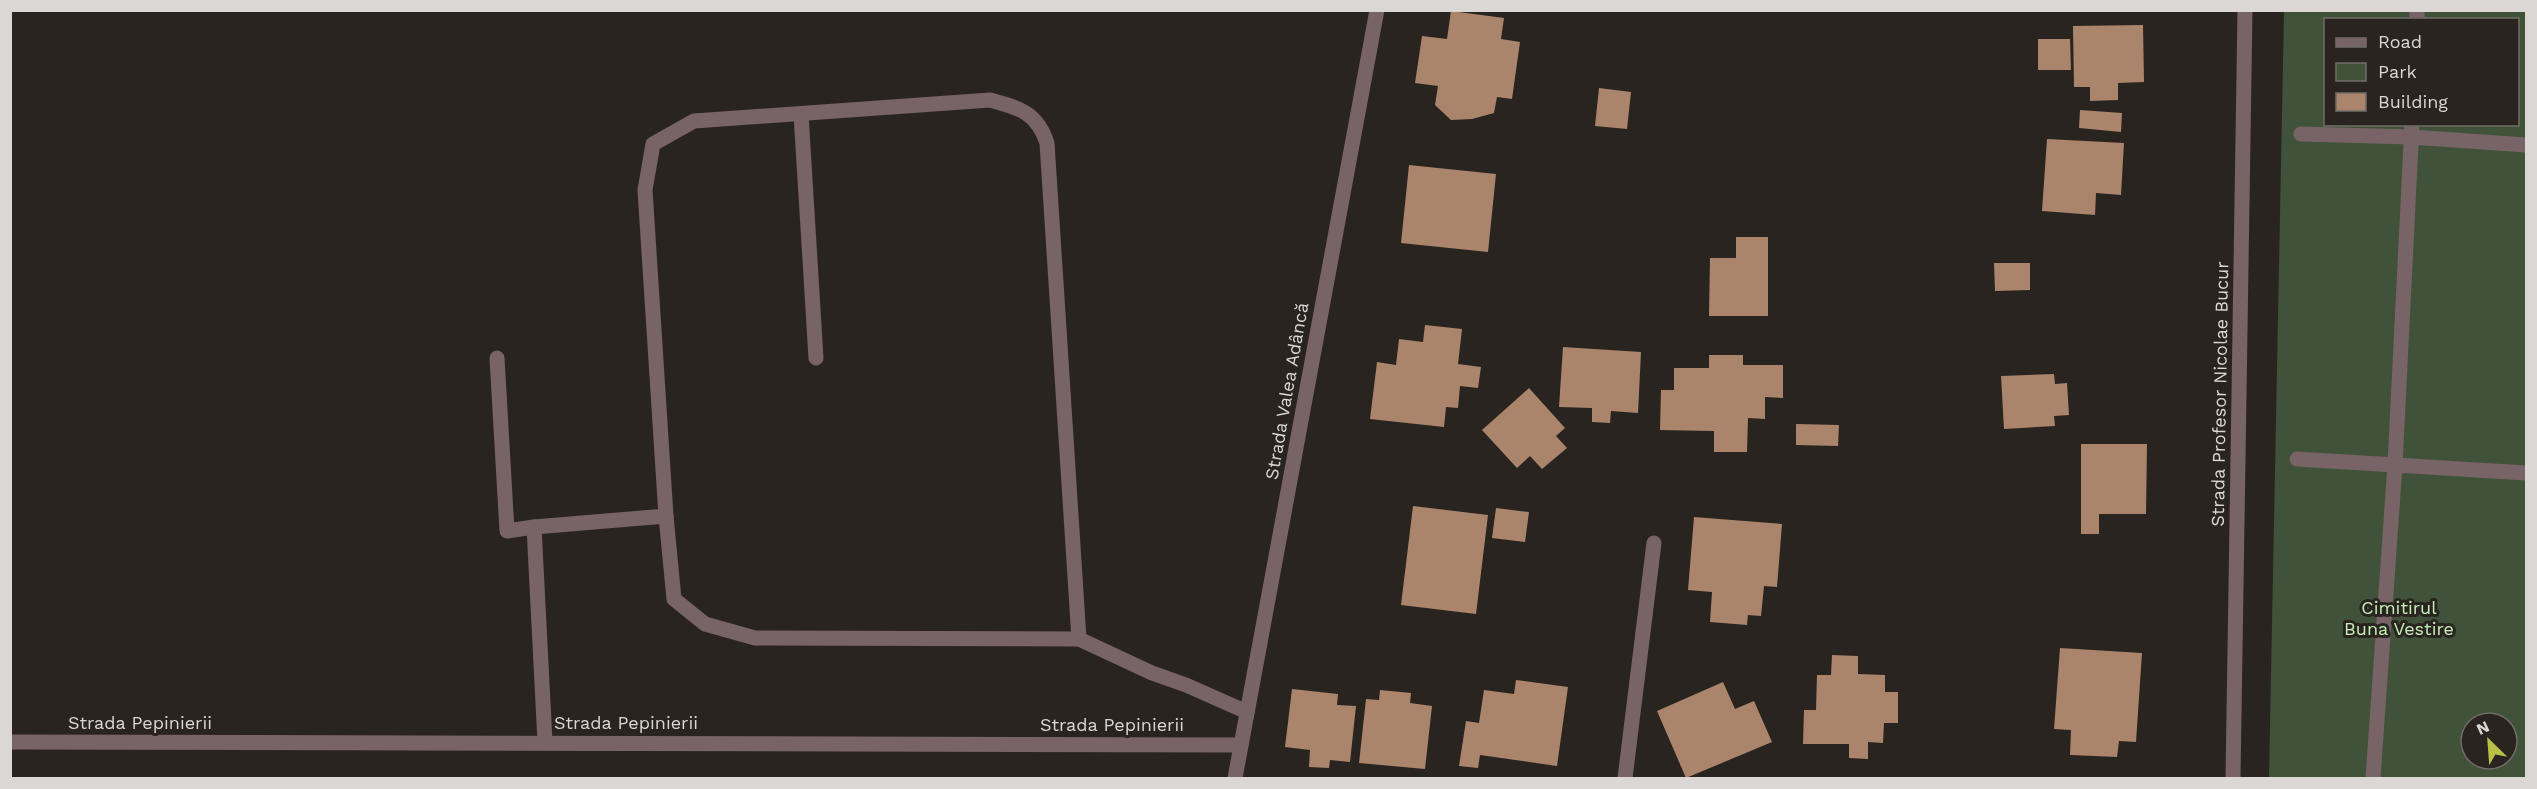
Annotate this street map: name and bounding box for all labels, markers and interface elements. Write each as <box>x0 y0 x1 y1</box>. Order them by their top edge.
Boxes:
legend <box>2324 18 2519 126</box>
text: Road <box>2378 31 2422 52</box>
text: Park <box>2378 61 2417 82</box>
text: Building <box>2378 91 2448 112</box>
street label: Strada Profesor Nicolae Bucur <box>2207 261 2232 527</box>
street label: Strada Valea Adâncă <box>1261 301 1312 481</box>
park label: Cimitirul Buna Vestire <box>2344 597 2454 639</box>
north arrow <box>2459 711 2519 771</box>
street label: Strada Pepinierii <box>68 712 212 733</box>
street label: Strada Pepinierii <box>554 712 698 733</box>
street label: Strada Pepinierii <box>1040 714 1184 735</box>
text: N <box>2473 717 2492 739</box>

